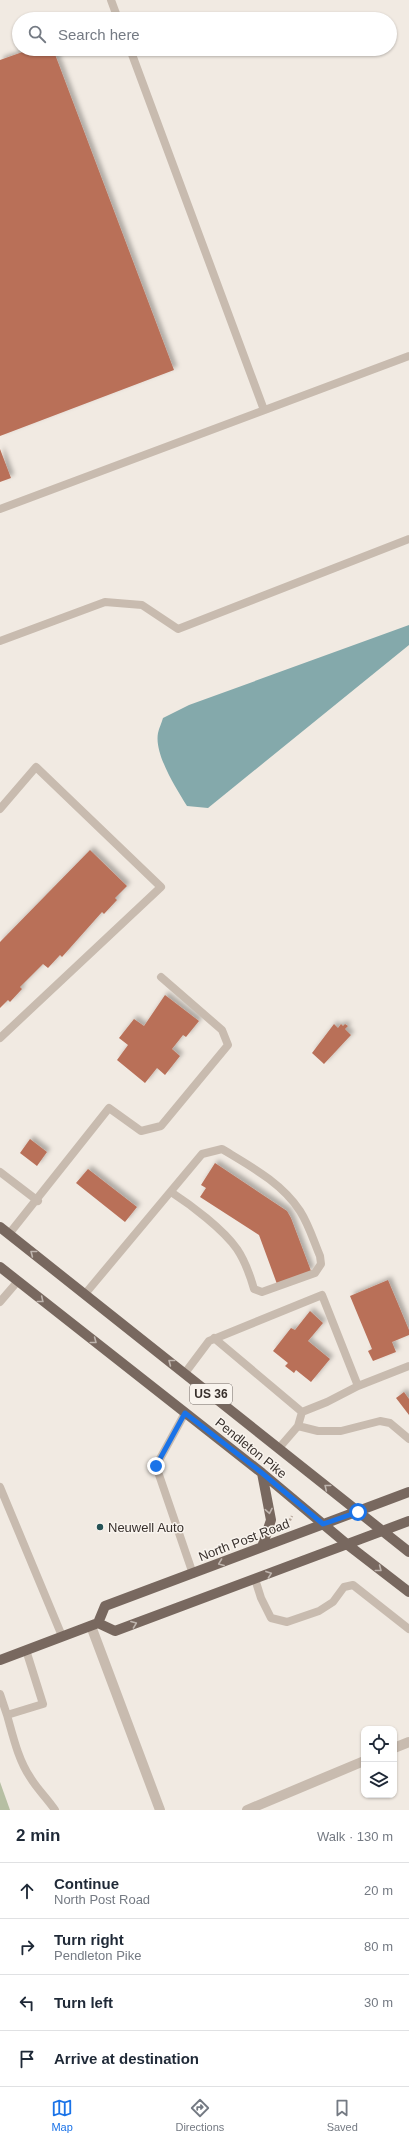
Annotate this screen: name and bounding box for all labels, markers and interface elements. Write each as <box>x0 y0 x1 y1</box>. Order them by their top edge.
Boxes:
search box <box>12 12 397 56</box>
icon: search <box>26 23 48 45</box>
text: Search here <box>58 26 140 43</box>
one-way arrow <box>31 1250 38 1257</box>
one-way arrow <box>37 1295 44 1302</box>
one-way arrow <box>89 1337 96 1344</box>
one-way arrow <box>169 1360 176 1367</box>
road number: US 36 <box>190 1384 232 1404</box>
street label: Pendleton Pike <box>212 1415 290 1481</box>
route end <box>147 1457 165 1475</box>
one-way arrow <box>325 1485 332 1492</box>
route start <box>349 1503 367 1521</box>
one-way arrow <box>264 1508 273 1514</box>
street label: North Post Road <box>196 1516 292 1564</box>
place label: Neuwell Auto <box>108 1520 184 1535</box>
marker: Neuwell Auto <box>95 1522 105 1532</box>
one-way arrow <box>218 1558 225 1566</box>
one-way arrow <box>374 1564 381 1571</box>
one-way arrow <box>265 1570 272 1579</box>
one-way arrow <box>130 1621 137 1629</box>
map controls <box>361 1726 397 1798</box>
button: locate <box>361 1726 397 1762</box>
button: layers <box>361 1762 397 1798</box>
text: 2 min <box>16 1826 60 1845</box>
text: Walk · 130 m <box>317 1829 393 1844</box>
text: Continue <box>54 1875 119 1892</box>
icon: ahead <box>16 1880 38 1902</box>
text: 20 m <box>364 1883 393 1898</box>
text: North Post Road <box>54 1892 150 1907</box>
text: Turn right <box>54 1931 124 1948</box>
icon: right <box>16 1936 38 1958</box>
text: 80 m <box>364 1939 393 1954</box>
text: Pendleton Pike <box>54 1948 141 1963</box>
icon: left <box>16 1992 38 2014</box>
text: Turn left <box>54 1994 113 2011</box>
text: 30 m <box>364 1995 393 2010</box>
icon: arrive <box>16 2048 38 2070</box>
text: Arrive at destination <box>54 2050 199 2067</box>
tab: Map <box>51 2097 73 2133</box>
tab: Directions <box>175 2097 224 2133</box>
tab: Saved <box>327 2097 358 2133</box>

